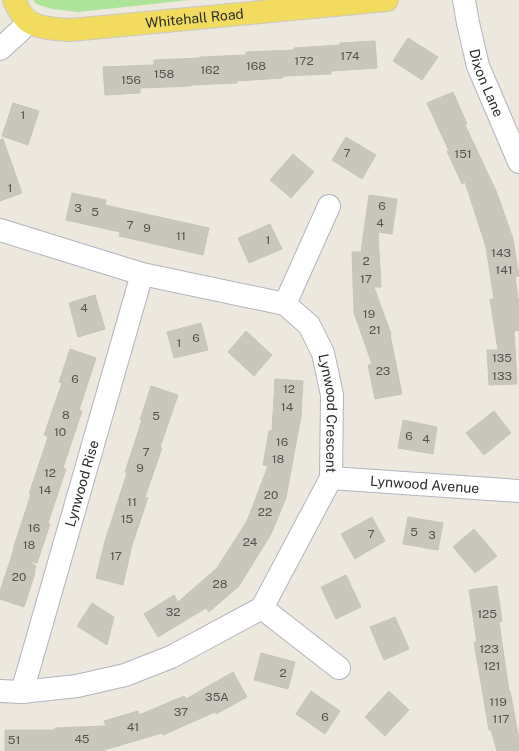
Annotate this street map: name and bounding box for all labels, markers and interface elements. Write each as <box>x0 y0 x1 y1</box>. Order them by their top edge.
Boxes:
street label: Whitehall Road <box>145 6 244 31</box>
street label: Dixon Lane <box>466 47 507 119</box>
house number: 174 <box>340 49 360 63</box>
house number: 172 <box>294 54 314 68</box>
house number: 168 <box>246 59 266 73</box>
house number: 162 <box>200 63 220 77</box>
house number: 158 <box>154 67 174 81</box>
house number: 156 <box>121 73 141 87</box>
house number: 1 <box>21 108 25 122</box>
house number: 7 <box>343 146 351 160</box>
house number: 151 <box>454 147 472 161</box>
house number: 1 <box>8 181 12 195</box>
house number: 6 <box>378 199 386 213</box>
house number: 3 <box>74 201 82 215</box>
house number: 5 <box>91 205 99 219</box>
house number: 4 <box>376 216 384 230</box>
house number: 7 <box>126 218 134 232</box>
house number: 9 <box>143 221 151 235</box>
house number: 11 <box>176 229 186 243</box>
house number: 1 <box>266 233 270 247</box>
house number: 143 <box>491 246 511 260</box>
house number: 2 <box>362 254 370 268</box>
house number: 141 <box>495 263 513 277</box>
house number: 17 <box>360 272 372 286</box>
house number: 4 <box>80 301 88 315</box>
house number: 19 <box>363 307 375 321</box>
house number: 21 <box>369 323 381 337</box>
house number: 6 <box>192 331 200 345</box>
house number: 1 <box>177 336 181 350</box>
house number: 135 <box>492 351 512 365</box>
street label: Lynwood Crescent <box>315 352 340 473</box>
house number: 23 <box>376 364 390 378</box>
house number: 133 <box>492 369 512 383</box>
house number: 6 <box>71 372 79 386</box>
house number: 12 <box>283 382 295 396</box>
house number: 14 <box>281 400 294 414</box>
house number: 8 <box>62 408 70 422</box>
house number: 5 <box>152 409 160 423</box>
house number: 10 <box>54 425 66 439</box>
house number: 6 <box>405 429 413 443</box>
house number: 4 <box>422 432 430 446</box>
house number: 16 <box>276 435 288 449</box>
street label: Lynwood Rise <box>62 438 102 528</box>
house number: 7 <box>142 445 150 459</box>
house number: 18 <box>272 452 285 466</box>
house number: 9 <box>136 461 144 475</box>
house number: 12 <box>44 466 56 480</box>
street label: Lynwood Avenue <box>370 473 480 496</box>
house number: 14 <box>39 483 52 497</box>
house number: 20 <box>264 488 278 502</box>
house number: 11 <box>127 495 137 509</box>
house number: 22 <box>258 505 272 519</box>
house number: 15 <box>121 512 134 526</box>
house number: 16 <box>28 521 40 535</box>
house number: 5 <box>410 525 418 539</box>
house number: 7 <box>367 527 375 541</box>
house number: 3 <box>428 528 436 542</box>
house number: 24 <box>243 535 258 549</box>
house number: 18 <box>23 538 36 552</box>
house number: 17 <box>110 549 122 563</box>
house number: 20 <box>12 570 26 584</box>
house number: 28 <box>213 577 228 591</box>
house number: 32 <box>166 605 180 619</box>
house number: 125 <box>477 607 497 621</box>
house number: 123 <box>479 642 499 656</box>
house number: 121 <box>484 659 500 673</box>
house number: 2 <box>279 666 287 680</box>
house number: 35A <box>205 690 229 704</box>
house number: 119 <box>489 695 507 709</box>
house number: 37 <box>174 705 188 719</box>
house number: 6 <box>321 710 329 724</box>
house number: 117 <box>493 712 509 726</box>
house number: 41 <box>127 720 139 734</box>
house number: 45 <box>74 732 90 746</box>
house number: 51 <box>8 733 20 747</box>

